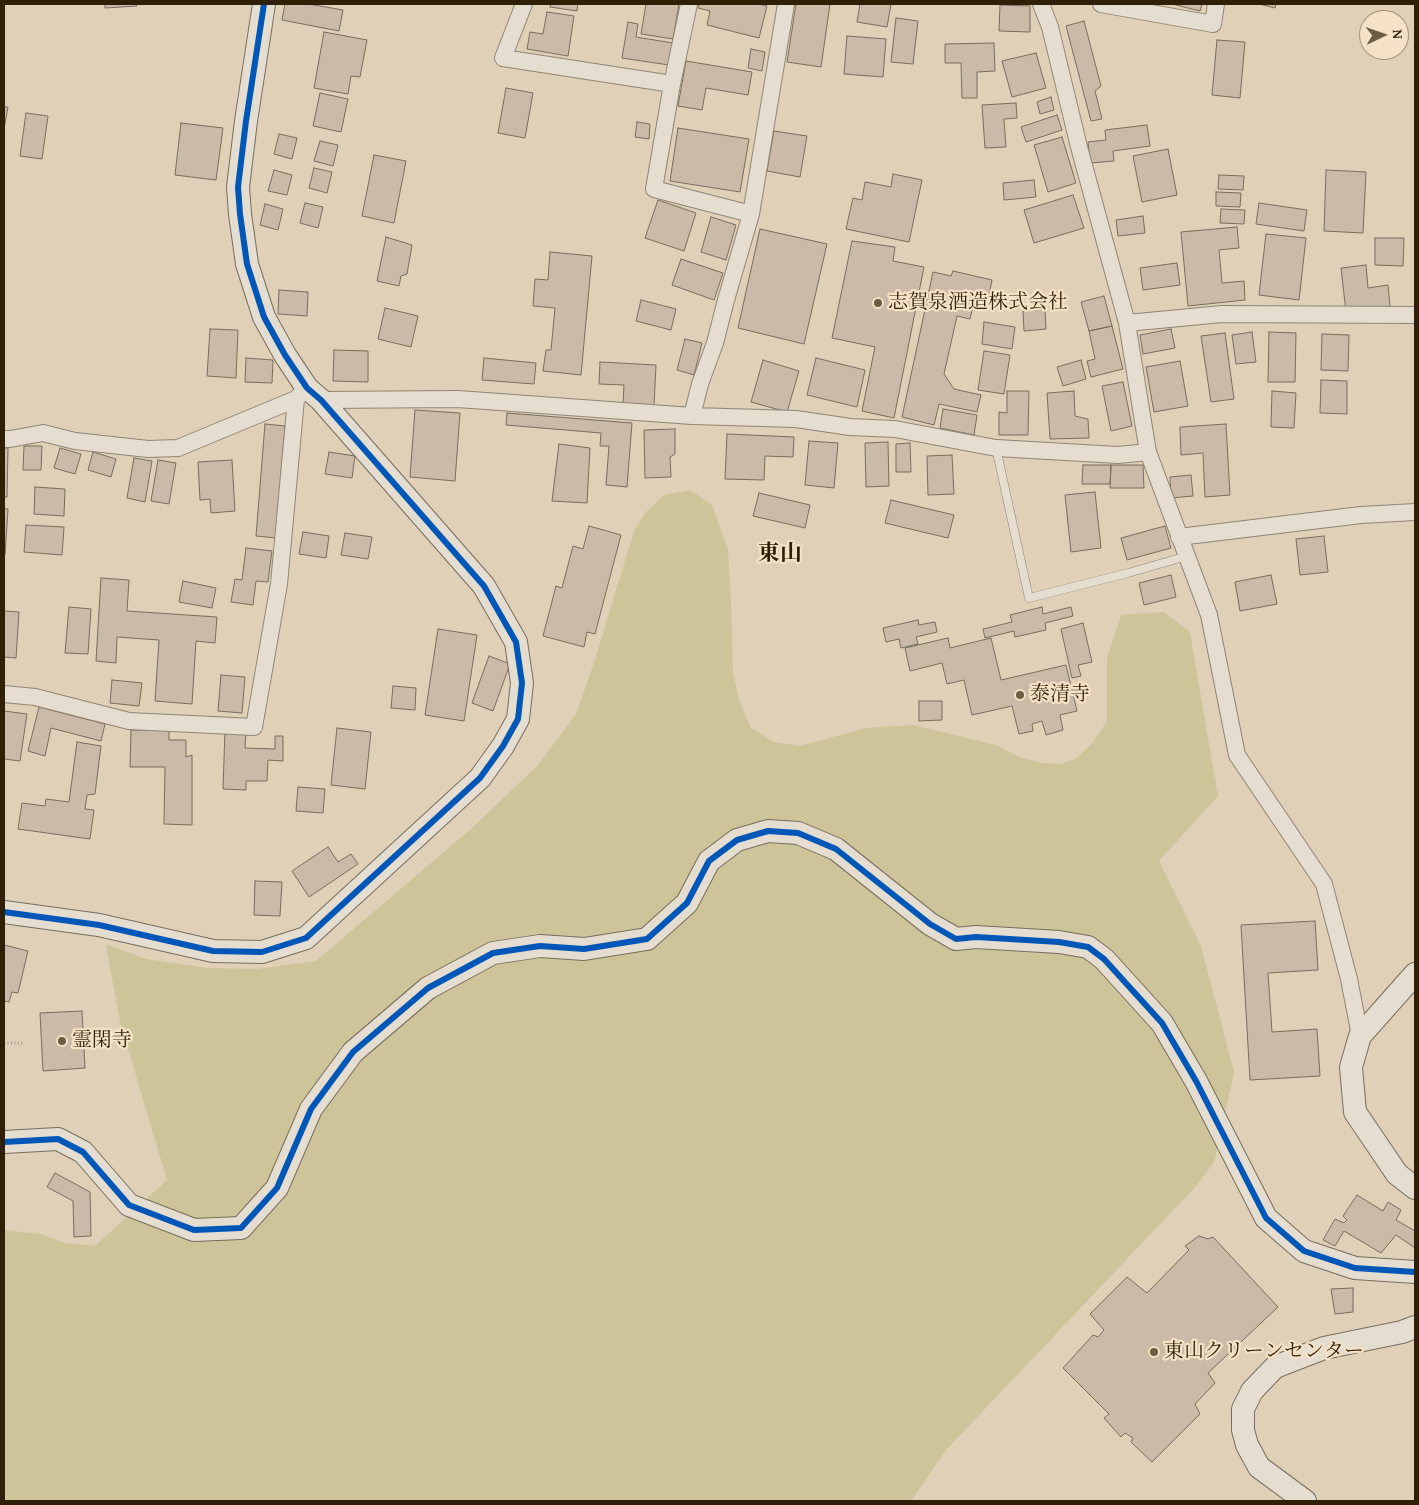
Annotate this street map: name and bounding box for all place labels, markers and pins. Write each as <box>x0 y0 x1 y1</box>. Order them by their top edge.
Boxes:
place label: 志賀泉酒造株式会社 <box>888 291 1068 315</box>
marker: 志賀泉酒造株式会社 <box>872 297 884 309</box>
place label: 泰清寺 <box>1030 683 1090 707</box>
marker: 泰清寺 <box>1014 689 1026 701</box>
place label: 霊閑寺 <box>72 1029 132 1053</box>
marker: 霊閑寺 <box>56 1035 68 1047</box>
place label: 東山クリーンセンター <box>1164 1340 1364 1364</box>
marker: 東山クリーンセンター <box>1148 1346 1160 1358</box>

